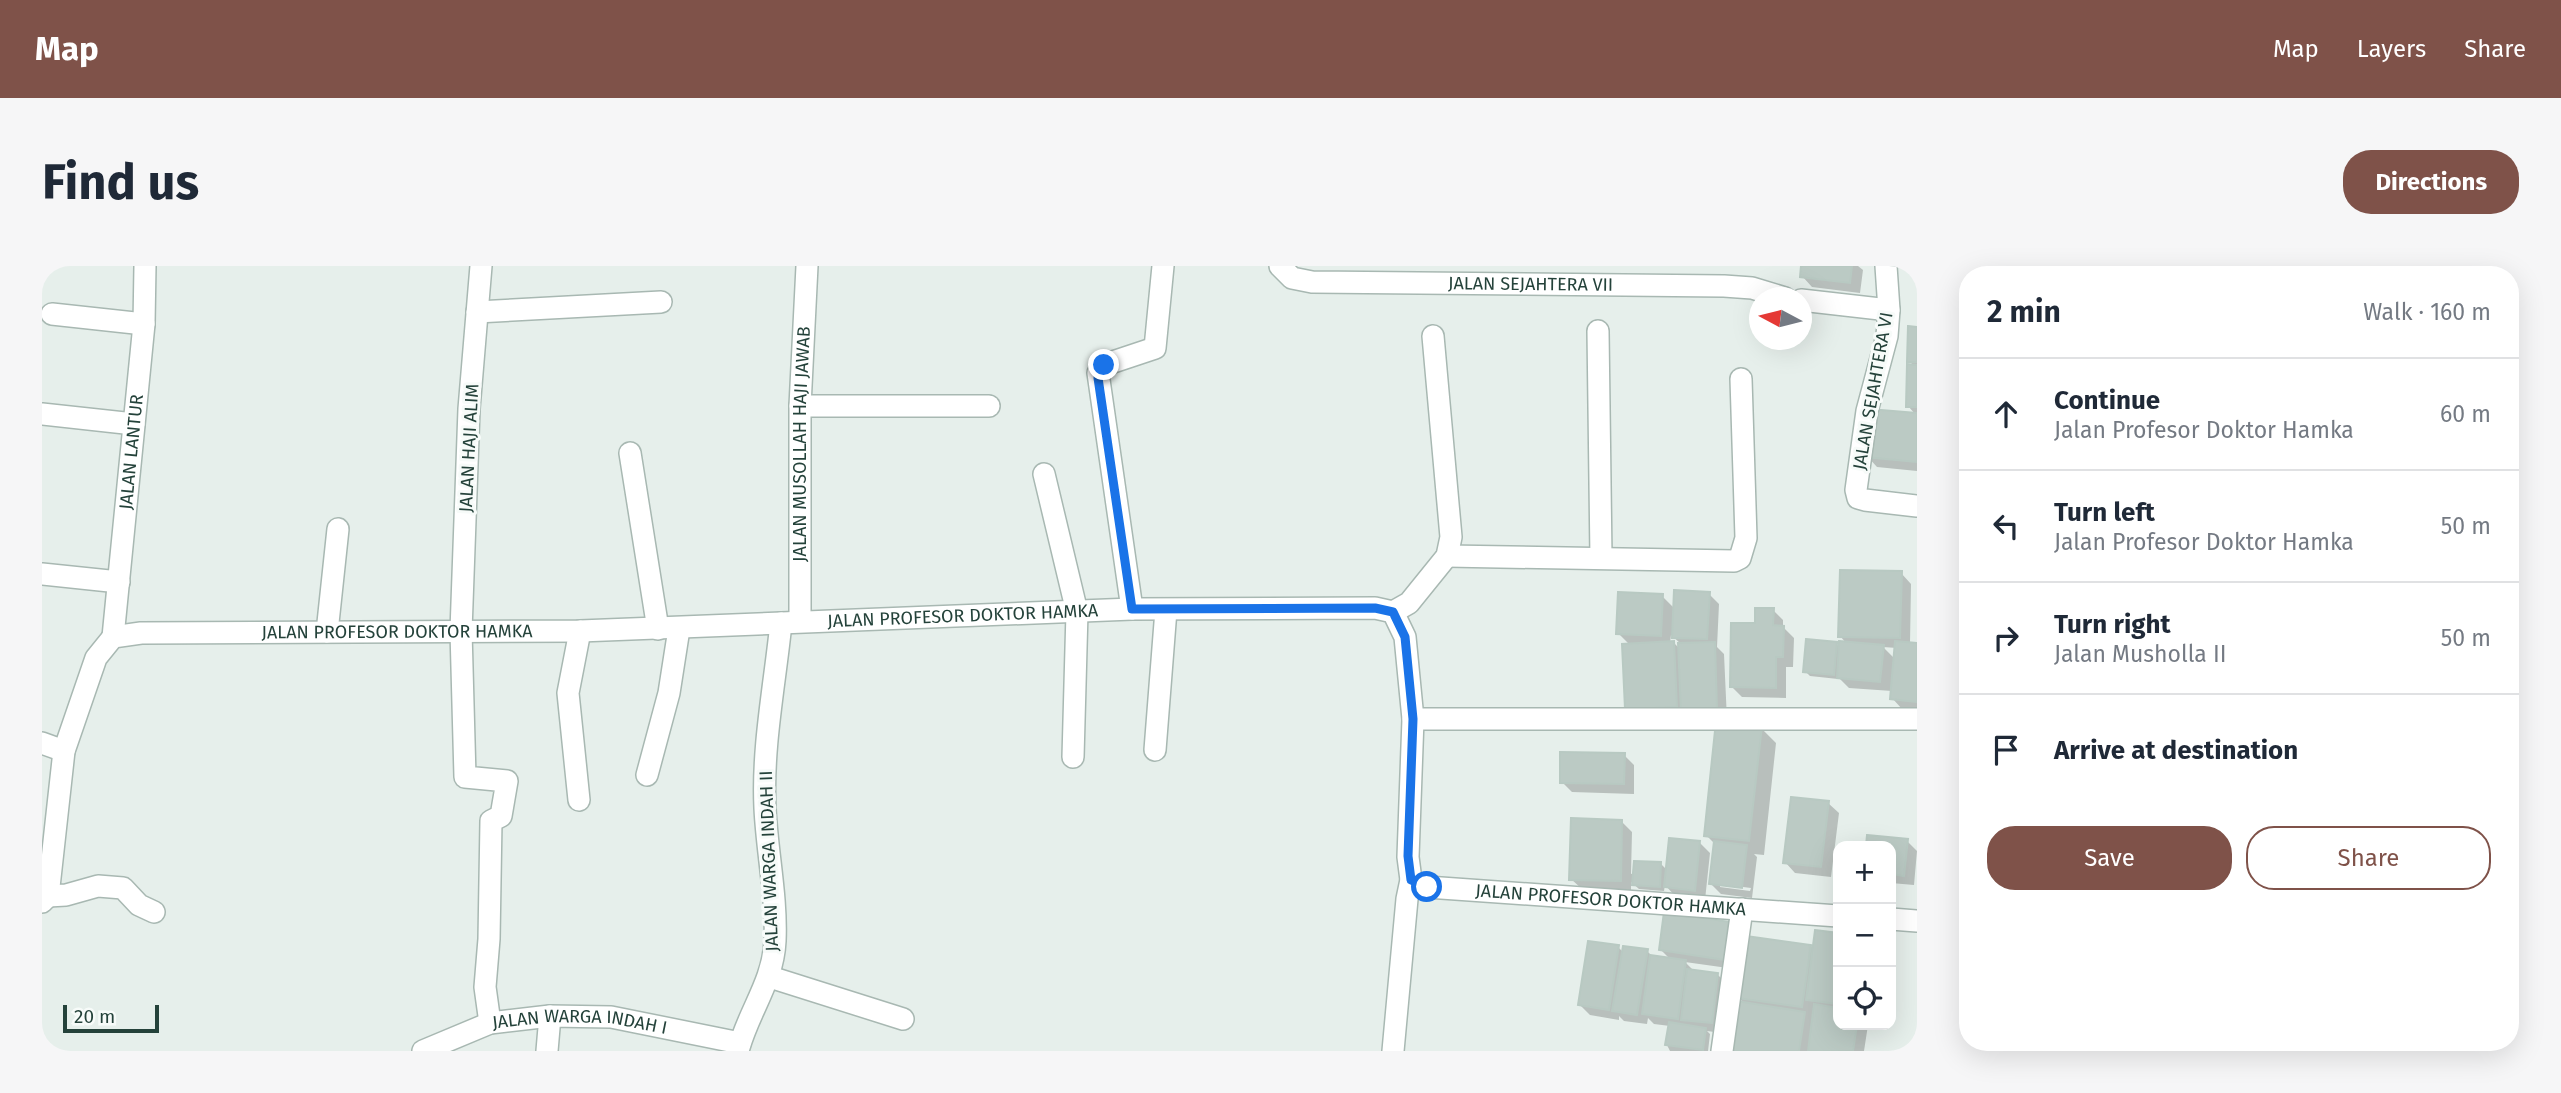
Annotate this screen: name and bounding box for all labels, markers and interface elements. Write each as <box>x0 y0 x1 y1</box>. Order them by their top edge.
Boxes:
text: Map <box>35 29 99 69</box>
text: Map <box>2273 35 2319 63</box>
text: Layers <box>2357 35 2426 63</box>
text: Share <box>2464 35 2526 63</box>
button: Directions <box>2343 150 2519 214</box>
text: Find us <box>42 153 199 212</box>
street label: JALAN SEJAHTERA VII <box>1448 272 1613 296</box>
north arrow <box>1749 287 1812 350</box>
text: 2 min <box>1987 294 2061 330</box>
text: Walk · 160 m <box>2363 298 2491 326</box>
street label: JALAN SEJAHTERA VI <box>1848 310 1898 472</box>
street label: JALAN MUSOLLAH HAJI JAWAB <box>789 326 815 562</box>
route end <box>1088 349 1119 380</box>
street label: JALAN HAJI ALIM <box>455 383 483 513</box>
text: Continue <box>2054 385 2160 416</box>
street label: JALAN LANTUR <box>115 393 148 511</box>
icon: ahead <box>1987 395 2025 433</box>
text: 60 m <box>2440 400 2491 428</box>
text: Jalan Profesor Doktor Hamka <box>2054 416 2354 444</box>
text: Turn left <box>2054 497 2155 528</box>
icon: left <box>1987 507 2025 545</box>
text: 50 m <box>2441 512 2491 540</box>
text: Jalan Profesor Doktor Hamka <box>2054 528 2354 556</box>
street label: JALAN PROFESOR DOKTOR HAMKA <box>827 599 1099 632</box>
text: Turn right <box>2054 609 2171 640</box>
icon: right <box>1987 619 2025 657</box>
street label: JALAN PROFESOR DOKTOR HAMKA <box>261 620 533 643</box>
text: 50 m <box>2441 624 2491 652</box>
text: Jalan Musholla II <box>2054 640 2226 668</box>
icon: arrive <box>1987 731 2025 769</box>
text: Arrive at destination <box>2054 735 2298 766</box>
street label: JALAN WARGA INDAH II <box>755 770 783 952</box>
button: Save <box>1987 826 2232 890</box>
button: Share <box>2246 826 2491 890</box>
map controls <box>1833 841 1896 1030</box>
button: + <box>1833 841 1896 904</box>
route start <box>1411 871 1442 902</box>
street label: JALAN PROFESOR DOKTOR HAMKA <box>1475 879 1747 921</box>
button: − <box>1833 904 1896 967</box>
button: locate <box>1833 967 1896 1030</box>
scale bar <box>63 1002 159 1034</box>
text: 20 m <box>74 1005 115 1028</box>
street label: JALAN WARGA INDAH I <box>491 1005 669 1039</box>

